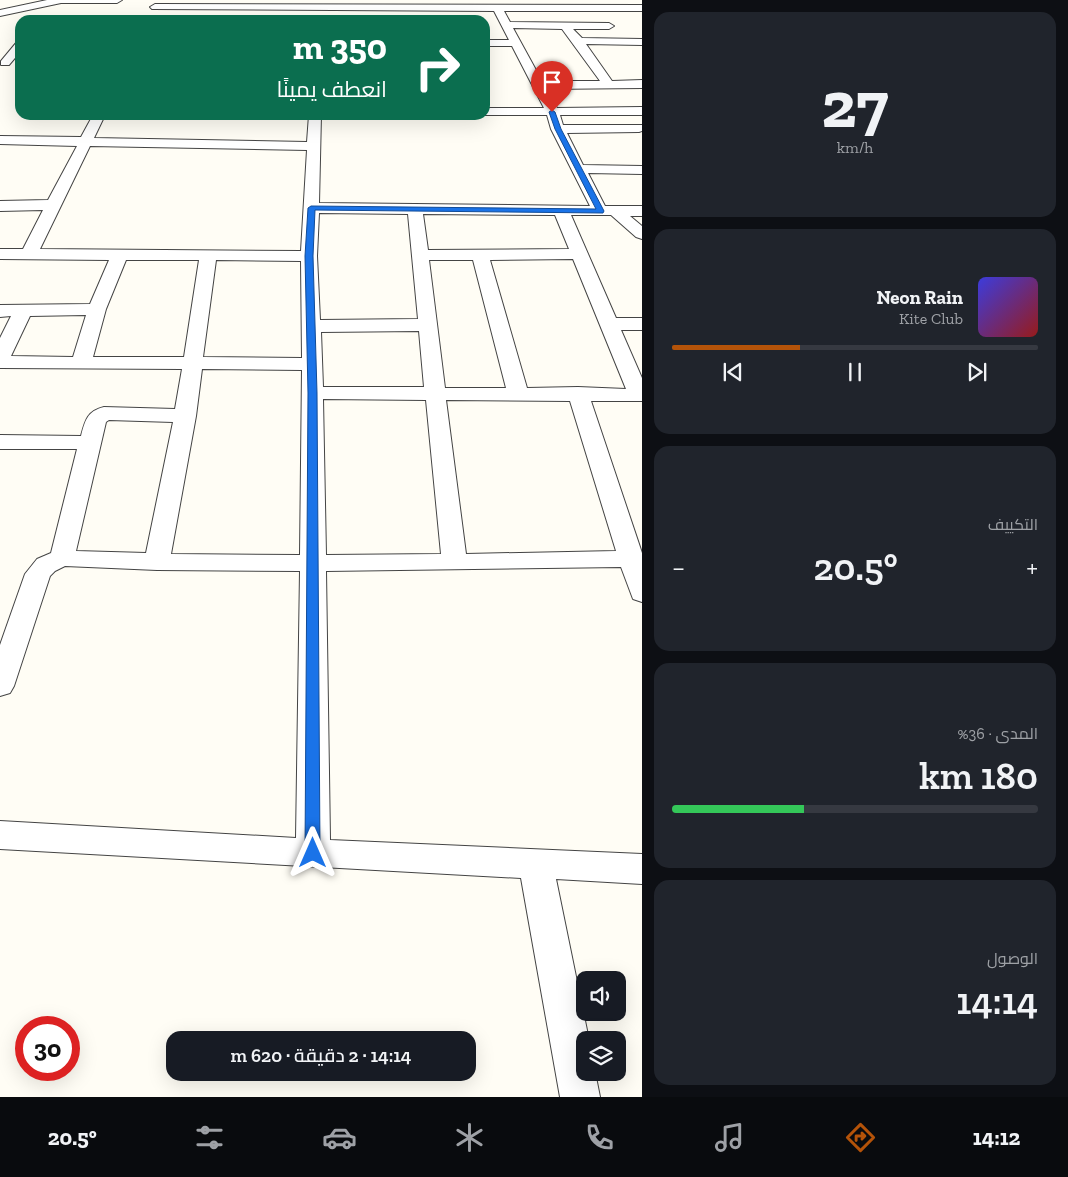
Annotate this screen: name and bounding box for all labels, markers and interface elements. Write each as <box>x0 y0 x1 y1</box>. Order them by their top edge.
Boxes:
text: 350 m <box>293 26 387 68</box>
icon: right <box>405 35 470 100</box>
pin <box>531 61 573 112</box>
text: 27 <box>821 66 889 144</box>
icon: arrive <box>538 68 566 96</box>
text: انعطف يمينًا <box>276 76 387 103</box>
text: km/h <box>837 138 873 157</box>
text: Neon Rain <box>876 286 963 309</box>
text: Kite Club <box>899 309 963 328</box>
icon: previous <box>719 358 747 386</box>
icon: pause <box>841 358 869 386</box>
icon: next <box>963 358 991 386</box>
text: التكييف <box>988 515 1038 534</box>
text: 20.5° <box>813 544 898 590</box>
text: − <box>672 551 685 584</box>
text: + <box>1026 551 1038 584</box>
text: المدى · 36% <box>958 724 1038 743</box>
text: 180 km <box>919 753 1038 799</box>
position arrow <box>286 826 338 878</box>
text: الوصول <box>987 949 1038 968</box>
map controls <box>576 971 626 1081</box>
button: sound <box>576 971 626 1021</box>
text: 14:14 <box>956 978 1038 1024</box>
speed limit sign: 30 <box>15 1016 80 1081</box>
button: layers <box>576 1031 626 1081</box>
text: 14:14 · 2 دقيقة · 620 m <box>231 1044 411 1067</box>
icon: filters <box>192 1120 227 1155</box>
icon: car <box>322 1120 357 1155</box>
icon: climate <box>452 1120 487 1155</box>
icon: phone <box>582 1120 617 1155</box>
icon: music <box>712 1120 747 1155</box>
icon: directions <box>843 1120 878 1155</box>
text: 20.5° <box>48 1124 97 1151</box>
text: 14:12 <box>973 1124 1020 1151</box>

